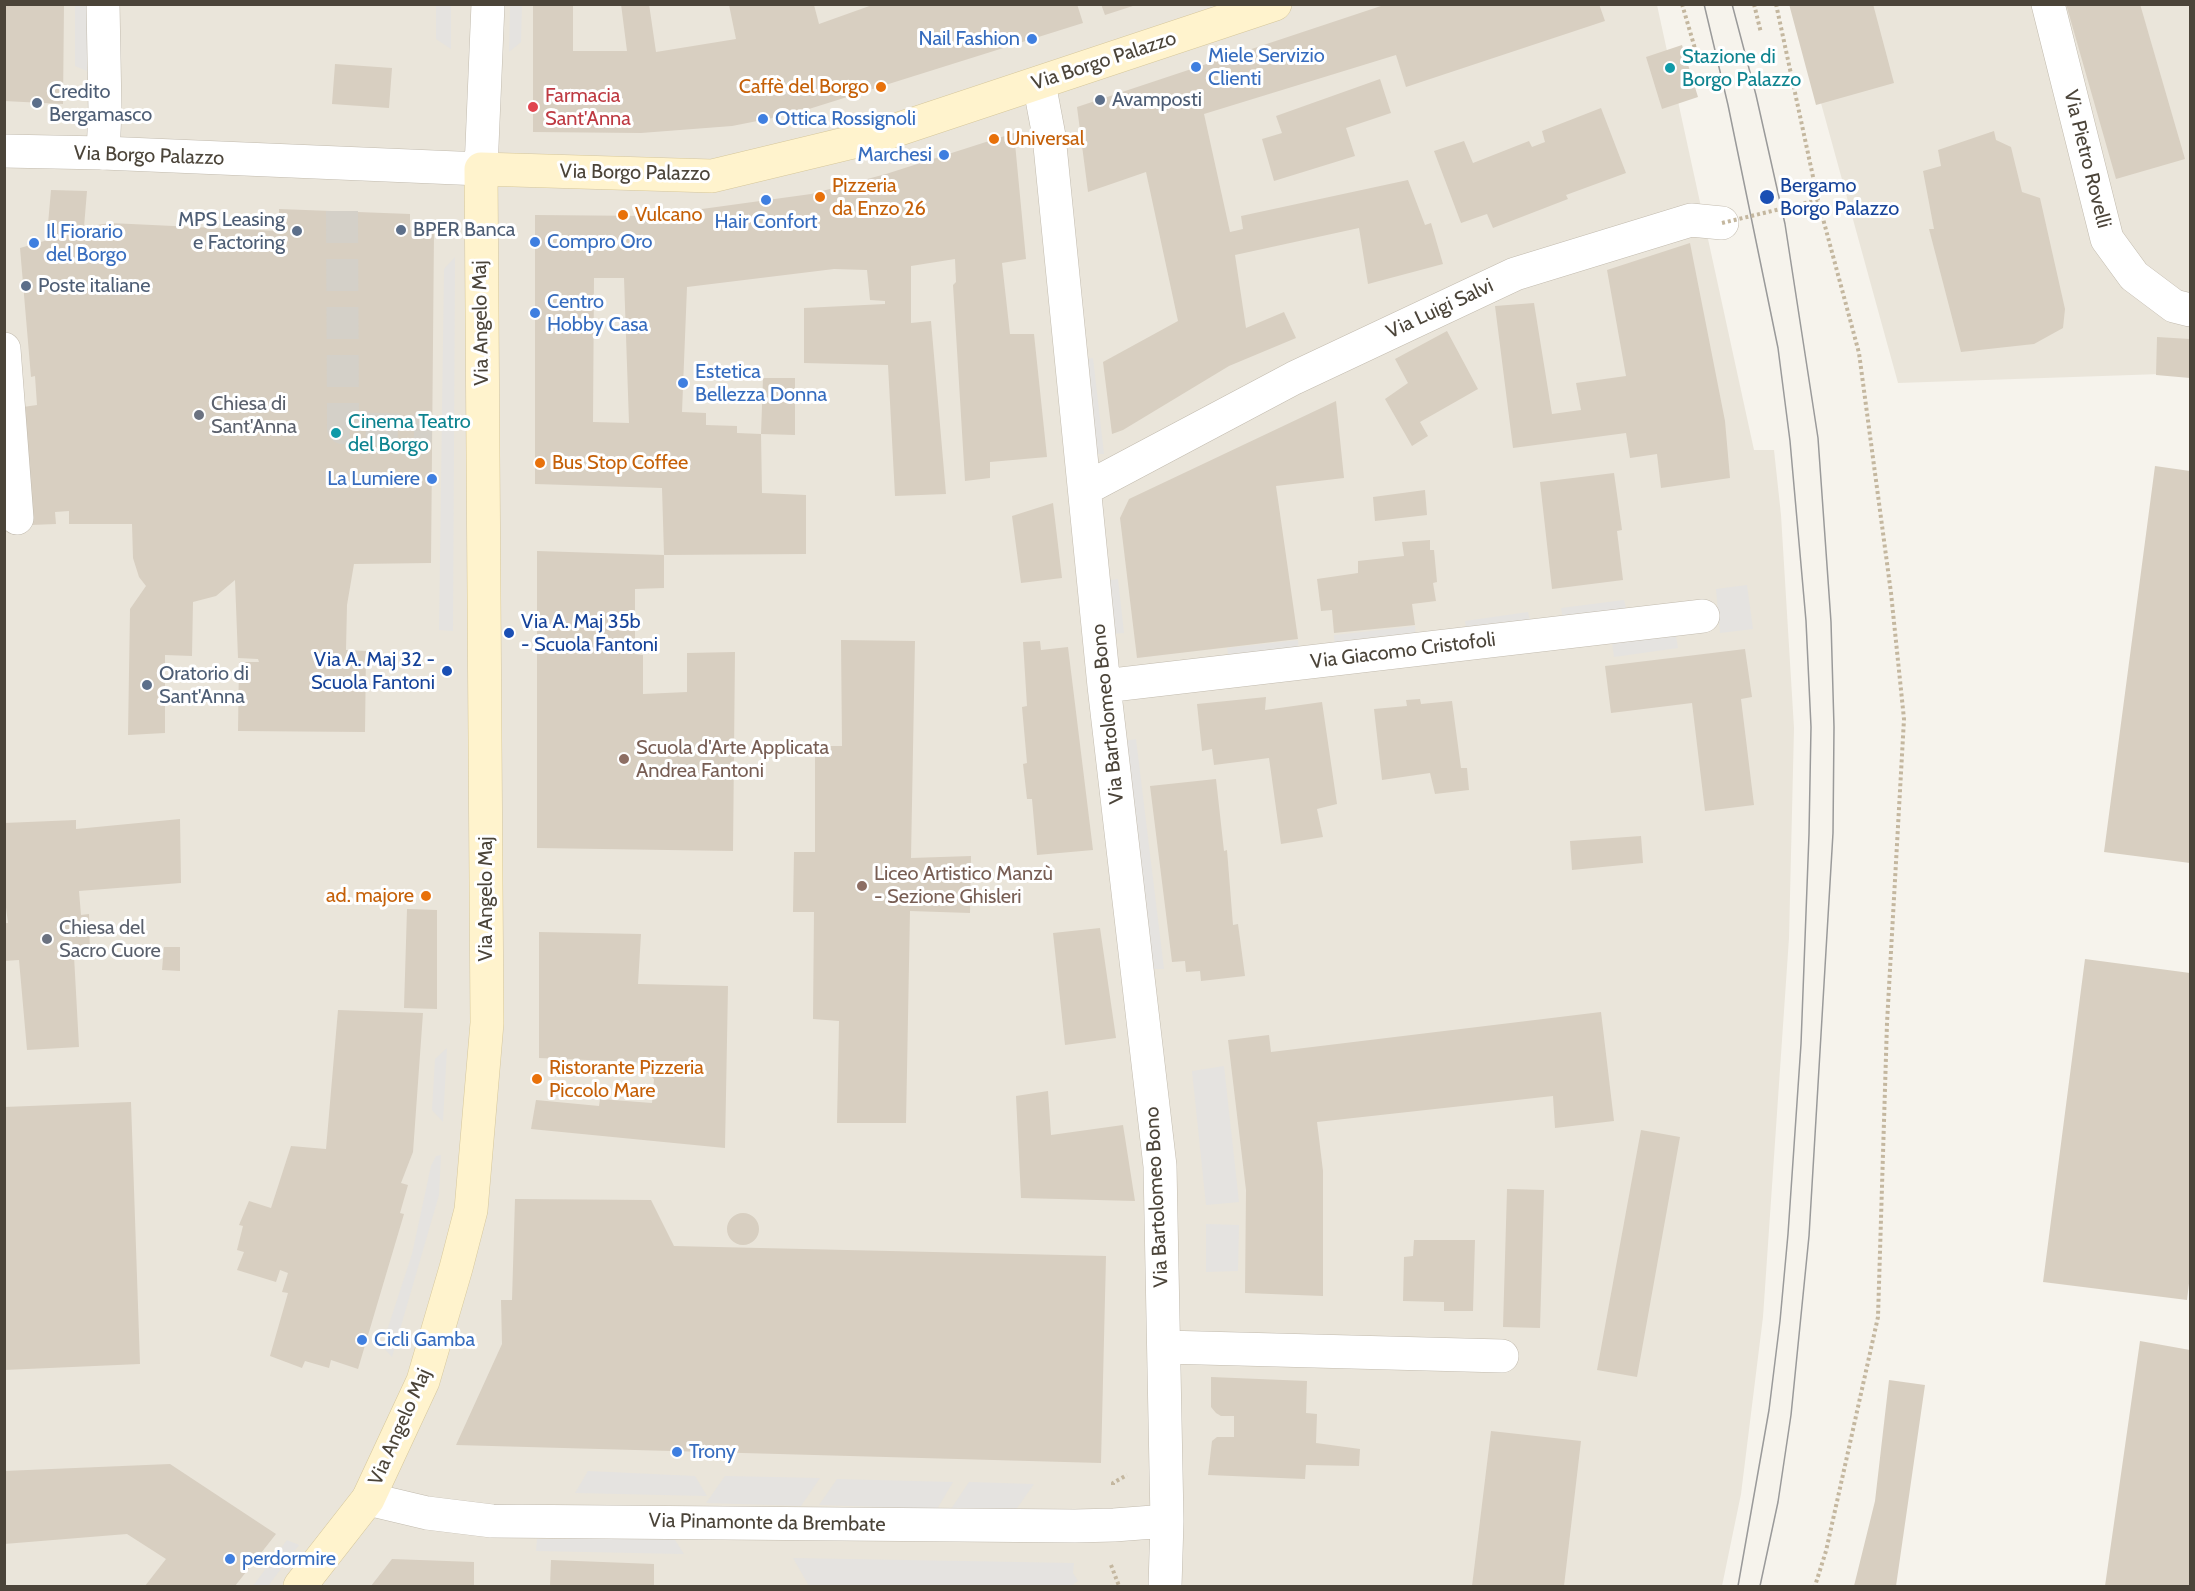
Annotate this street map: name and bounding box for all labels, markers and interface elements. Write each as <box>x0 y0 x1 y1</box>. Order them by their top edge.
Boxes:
street label: Via Borgo Palazzo <box>1029 26 1179 96</box>
place label: Nail Fashion <box>919 27 1020 51</box>
marker: Nail Fashion <box>1025 32 1039 46</box>
place label: Miele Servizio Clienti <box>1208 44 1325 91</box>
place label: Stazione di Borgo Palazzo <box>1682 45 1801 92</box>
marker: Miele Servizio Clienti <box>1189 60 1203 74</box>
marker: Stazione di Borgo Palazzo <box>1663 61 1677 75</box>
place label: Caffè del Borgo <box>739 75 869 99</box>
place label: Credito Bergamasco <box>49 80 152 127</box>
marker: Caffè del Borgo <box>874 80 888 94</box>
place label: Farmacia Sant'Anna <box>545 84 631 131</box>
street label: Via Pietro Rovelli <box>2058 87 2116 231</box>
place label: Avamposti <box>1112 88 1202 112</box>
marker: Avamposti <box>1093 93 1107 107</box>
marker: Credito Bergamasco <box>30 96 44 110</box>
marker: Farmacia Sant'Anna <box>526 100 540 114</box>
place label: Ottica Rossignoli <box>775 107 916 131</box>
marker: Ottica Rossignoli <box>756 112 770 126</box>
place label: Universal <box>1006 127 1084 151</box>
marker: Universal <box>987 132 1001 146</box>
street label: Via Borgo Palazzo <box>73 141 225 171</box>
place label: Marchesi <box>858 143 932 167</box>
marker: Marchesi <box>937 148 951 162</box>
street label: Via Borgo Palazzo <box>559 160 711 186</box>
place label: Pizzeria da Enzo 26 <box>832 174 926 221</box>
place label: Bergamo Borgo Palazzo <box>1780 174 1899 221</box>
marker: Bergamo Borgo Palazzo <box>1758 188 1776 206</box>
marker: Pizzeria da Enzo 26 <box>813 190 827 204</box>
marker: Hair Confort <box>759 193 773 207</box>
place label: Vulcano <box>635 203 702 227</box>
place label: MPS Leasing e Factoring <box>178 208 285 255</box>
marker: Vulcano <box>616 208 630 222</box>
place label: Hair Confort <box>714 210 818 234</box>
place label: BPER Banca <box>413 218 515 242</box>
place label: Il Fiorario del Borgo <box>46 220 127 267</box>
marker: BPER Banca <box>394 223 408 237</box>
marker: MPS Leasing e Factoring <box>290 224 304 238</box>
place label: Compro Oro <box>547 230 653 254</box>
marker: Compro Oro <box>528 235 542 249</box>
marker: Il Fiorario del Borgo <box>27 236 41 250</box>
street label: Via Angelo Maj <box>468 260 494 386</box>
place label: Poste italiane <box>38 274 150 298</box>
street label: Via Luigi Salvi <box>1383 274 1497 344</box>
marker: Poste italiane <box>19 279 33 293</box>
place label: Centro Hobby Casa <box>547 290 648 337</box>
marker: Centro Hobby Casa <box>528 306 542 320</box>
place label: Estetica Bellezza Donna <box>695 360 827 407</box>
marker: Estetica Bellezza Donna <box>676 376 690 390</box>
place label: Chiesa di Sant'Anna <box>211 392 297 439</box>
marker: Chiesa di Sant'Anna <box>192 408 206 422</box>
place label: Cinema Teatro del Borgo <box>348 410 471 457</box>
marker: Cinema Teatro del Borgo <box>329 426 343 440</box>
place label: Bus Stop Coffee <box>552 451 688 475</box>
marker: Bus Stop Coffee <box>533 456 547 470</box>
place label: La Lumiere <box>327 467 420 491</box>
marker: La Lumiere <box>425 472 439 486</box>
place label: Via A. Maj 35b - Scuola Fantoni <box>521 610 658 657</box>
street label: Via Bartolomeo Bono <box>1087 623 1129 805</box>
marker: Via A. Maj 35b - Scuola Fantoni <box>502 626 516 640</box>
street label: Via Giacomo Cristofoli <box>1309 628 1497 674</box>
place label: Via A. Maj 32 - Scuola Fantoni <box>311 648 435 695</box>
place label: Oratorio di Sant'Anna <box>159 662 249 709</box>
marker: Via A. Maj 32 - Scuola Fantoni <box>440 664 454 678</box>
marker: Oratorio di Sant'Anna <box>140 678 154 692</box>
place label: Scuola d'Arte Applicata Andrea Fantoni <box>636 736 829 783</box>
marker: Scuola d'Arte Applicata Andrea Fantoni <box>617 752 631 766</box>
street label: Via Angelo Maj <box>474 836 498 962</box>
place label: Liceo Artistico Manzù - Sezione Ghisleri <box>874 862 1053 909</box>
marker: Liceo Artistico Manzù - Sezione Ghisleri <box>855 879 869 893</box>
place label: ad. majore <box>326 884 414 908</box>
marker: ad. majore <box>419 889 433 903</box>
place label: Chiesa del Sacro Cuore <box>59 916 161 963</box>
marker: Chiesa del Sacro Cuore <box>40 932 54 946</box>
place label: Ristorante Pizzeria Piccolo Mare <box>549 1056 704 1103</box>
marker: Ristorante Pizzeria Piccolo Mare <box>530 1072 544 1086</box>
street label: Via Bartolomeo Bono <box>1140 1106 1174 1288</box>
place label: Cicli Gamba <box>374 1328 475 1352</box>
marker: Cicli Gamba <box>355 1333 369 1347</box>
street label: Via Angelo Maj <box>364 1365 436 1489</box>
place label: Trony <box>689 1440 736 1464</box>
marker: Trony <box>670 1445 684 1459</box>
street label: Via Pinamonte da Brembate <box>648 1509 886 1537</box>
place label: perdormire <box>242 1547 336 1571</box>
marker: perdormire <box>223 1552 237 1566</box>

